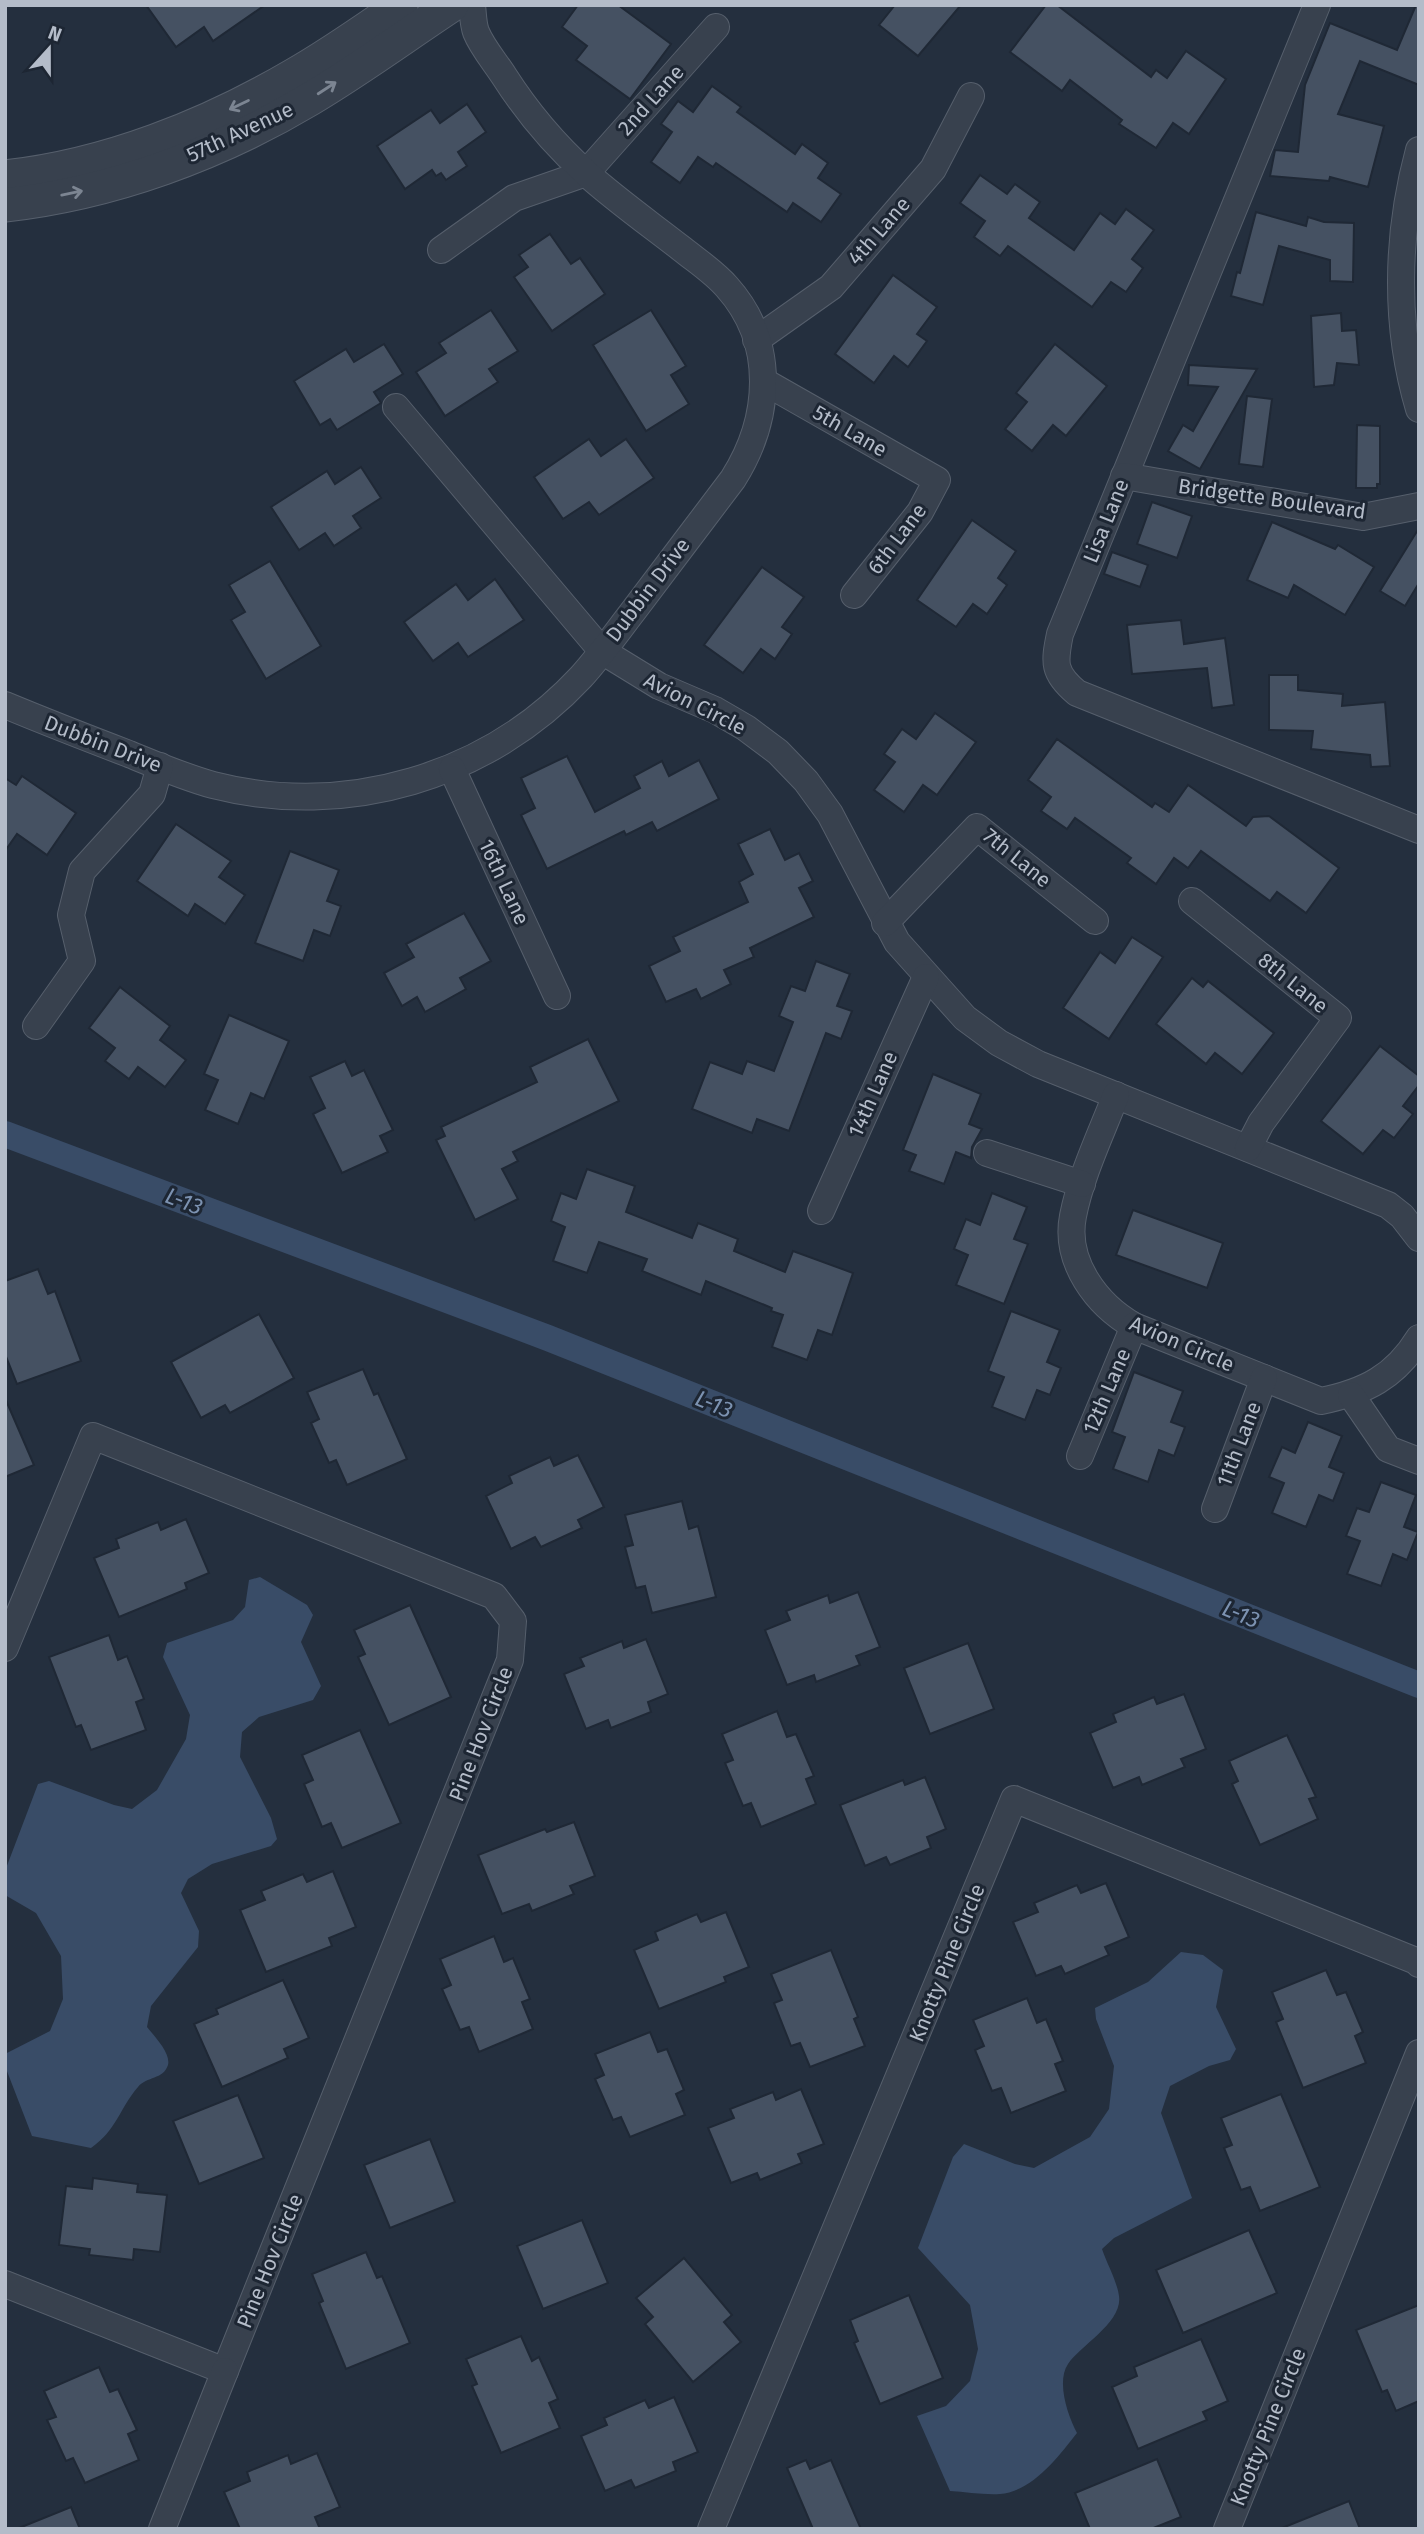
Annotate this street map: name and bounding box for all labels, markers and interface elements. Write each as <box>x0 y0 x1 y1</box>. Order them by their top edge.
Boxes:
north arrow <box>14 14 84 84</box>
text: N <box>45 21 65 47</box>
street label: 2nd Lane <box>612 59 690 141</box>
one-way arrow <box>316 81 336 95</box>
street label: 57th Avenue <box>183 96 297 168</box>
one-way arrow <box>229 98 250 112</box>
one-way arrow <box>60 185 83 199</box>
street label: 4th Lane <box>842 192 916 270</box>
street label: 5th Lane <box>808 399 892 463</box>
street label: Bridgette Boulevard <box>1176 473 1368 525</box>
street label: Lisa Lane <box>1077 475 1135 567</box>
street label: 6th Lane <box>862 498 932 580</box>
street label: Dubbin Drive <box>600 533 696 647</box>
street label: Avion Circle <box>640 667 750 741</box>
street label: Dubbin Drive <box>41 710 165 778</box>
street label: 7th Lane <box>978 823 1056 893</box>
street label: 16th Lane <box>473 835 535 929</box>
street label: 8th Lane <box>1253 947 1333 1019</box>
street label: 14th Lane <box>843 1047 903 1141</box>
water label: L-13 <box>161 1181 207 1221</box>
street label: Avion Circle <box>1126 1310 1238 1378</box>
street label: 12th Lane <box>1077 1344 1137 1438</box>
water label: L-13 <box>691 1384 737 1424</box>
street label: 11th Lane <box>1211 1398 1267 1490</box>
water label: L-13 <box>1218 1594 1264 1634</box>
street label: Pine Hov Circle <box>443 1663 519 1805</box>
street label: Knotty Pine Circle <box>903 1880 991 2046</box>
street label: Pine Hov Circle <box>231 2190 309 2332</box>
street label: Knotty Pine Circle <box>1224 2344 1312 2510</box>

